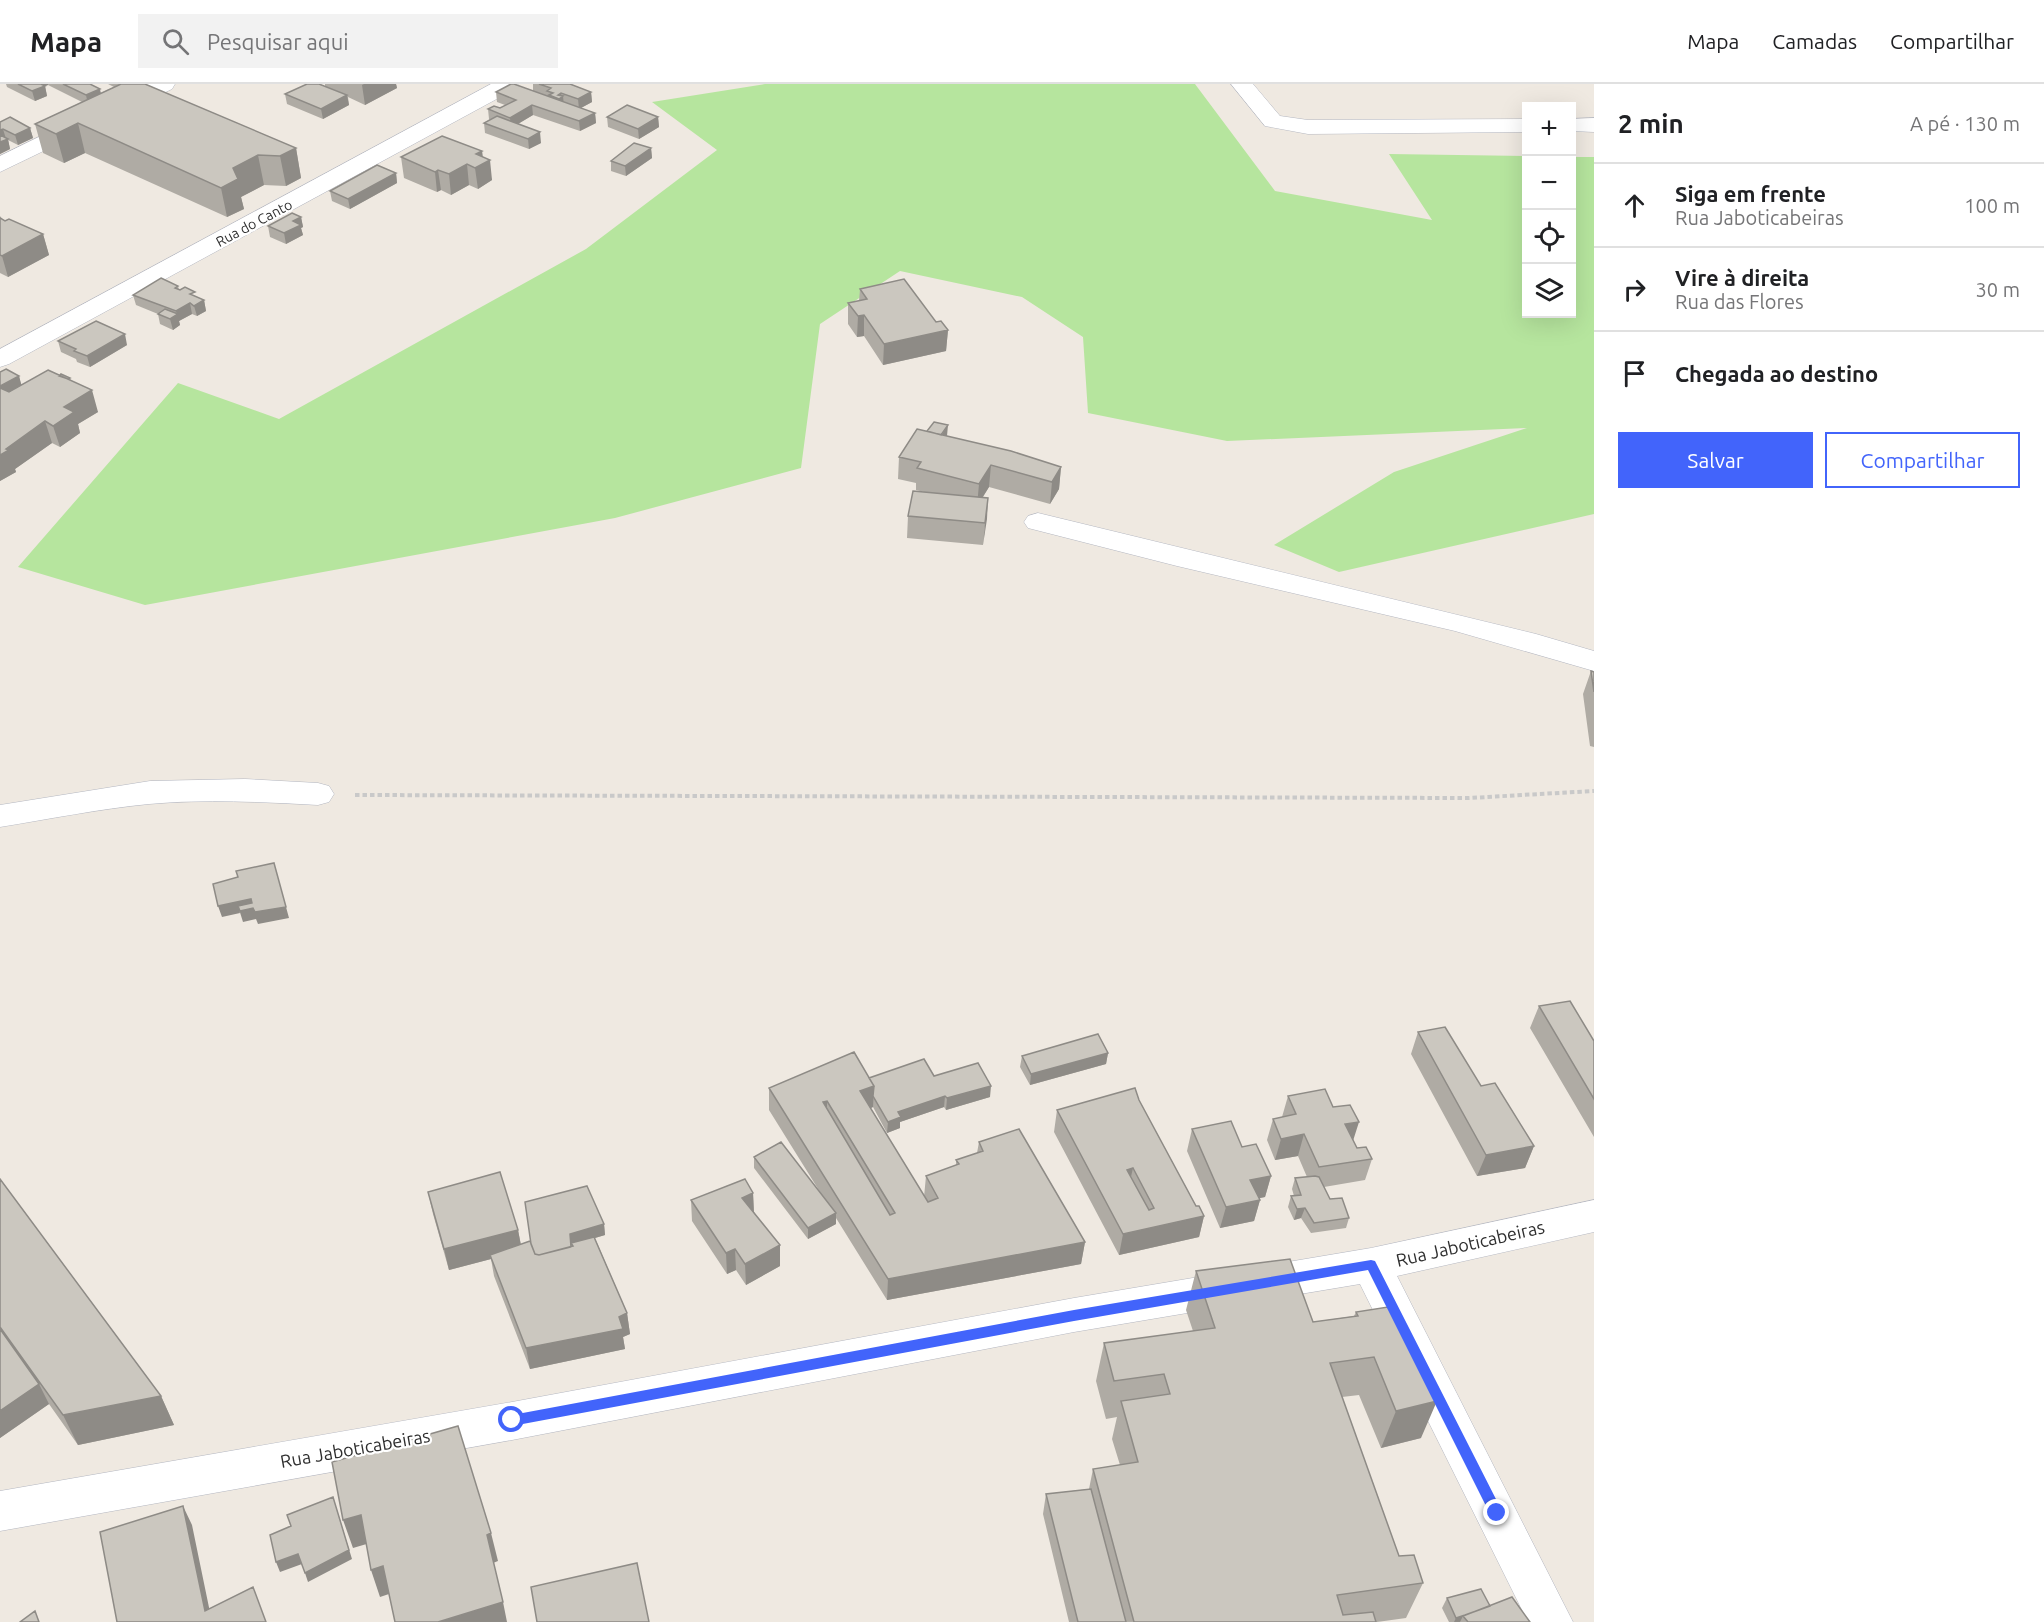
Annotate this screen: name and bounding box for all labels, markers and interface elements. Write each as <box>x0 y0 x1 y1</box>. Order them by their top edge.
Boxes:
search box <box>138 14 558 68</box>
icon: search <box>159 25 192 58</box>
text: Mapa <box>30 26 102 57</box>
text: Pesquisar aqui <box>207 29 349 54</box>
text: Mapa <box>1687 29 1739 53</box>
text: Camadas <box>1772 29 1857 53</box>
text: Compartilhar <box>1890 29 2014 53</box>
map controls <box>1522 102 1576 318</box>
button: + <box>1522 102 1576 156</box>
text: 2 min <box>1618 109 1684 138</box>
text: A pé · 130 m <box>1910 112 2020 135</box>
button: − <box>1522 156 1576 210</box>
text: Siga em frente <box>1675 181 1826 206</box>
icon: ahead <box>1618 189 1651 222</box>
text: 100 m <box>1964 194 2020 217</box>
street label: Rua do Canto <box>213 196 295 250</box>
text: Rua Jaboticabeiras <box>1675 206 1844 229</box>
button: locate <box>1522 210 1576 264</box>
button: layers <box>1522 264 1576 318</box>
text: Vire à direita <box>1675 265 1809 290</box>
icon: right <box>1618 273 1651 306</box>
text: 30 m <box>1976 278 2020 301</box>
text: Rua das Flores <box>1675 290 1804 313</box>
icon: arrive <box>1618 357 1651 390</box>
text: Chegada ao destino <box>1675 361 1878 386</box>
button: Salvar <box>1618 432 1813 488</box>
button: Compartilhar <box>1825 432 2020 488</box>
street label: Rua Jaboticabeiras <box>1394 1216 1546 1270</box>
route start <box>498 1406 524 1432</box>
street label: Rua Jaboticabeiras <box>279 1425 432 1471</box>
route end <box>1483 1499 1509 1525</box>

